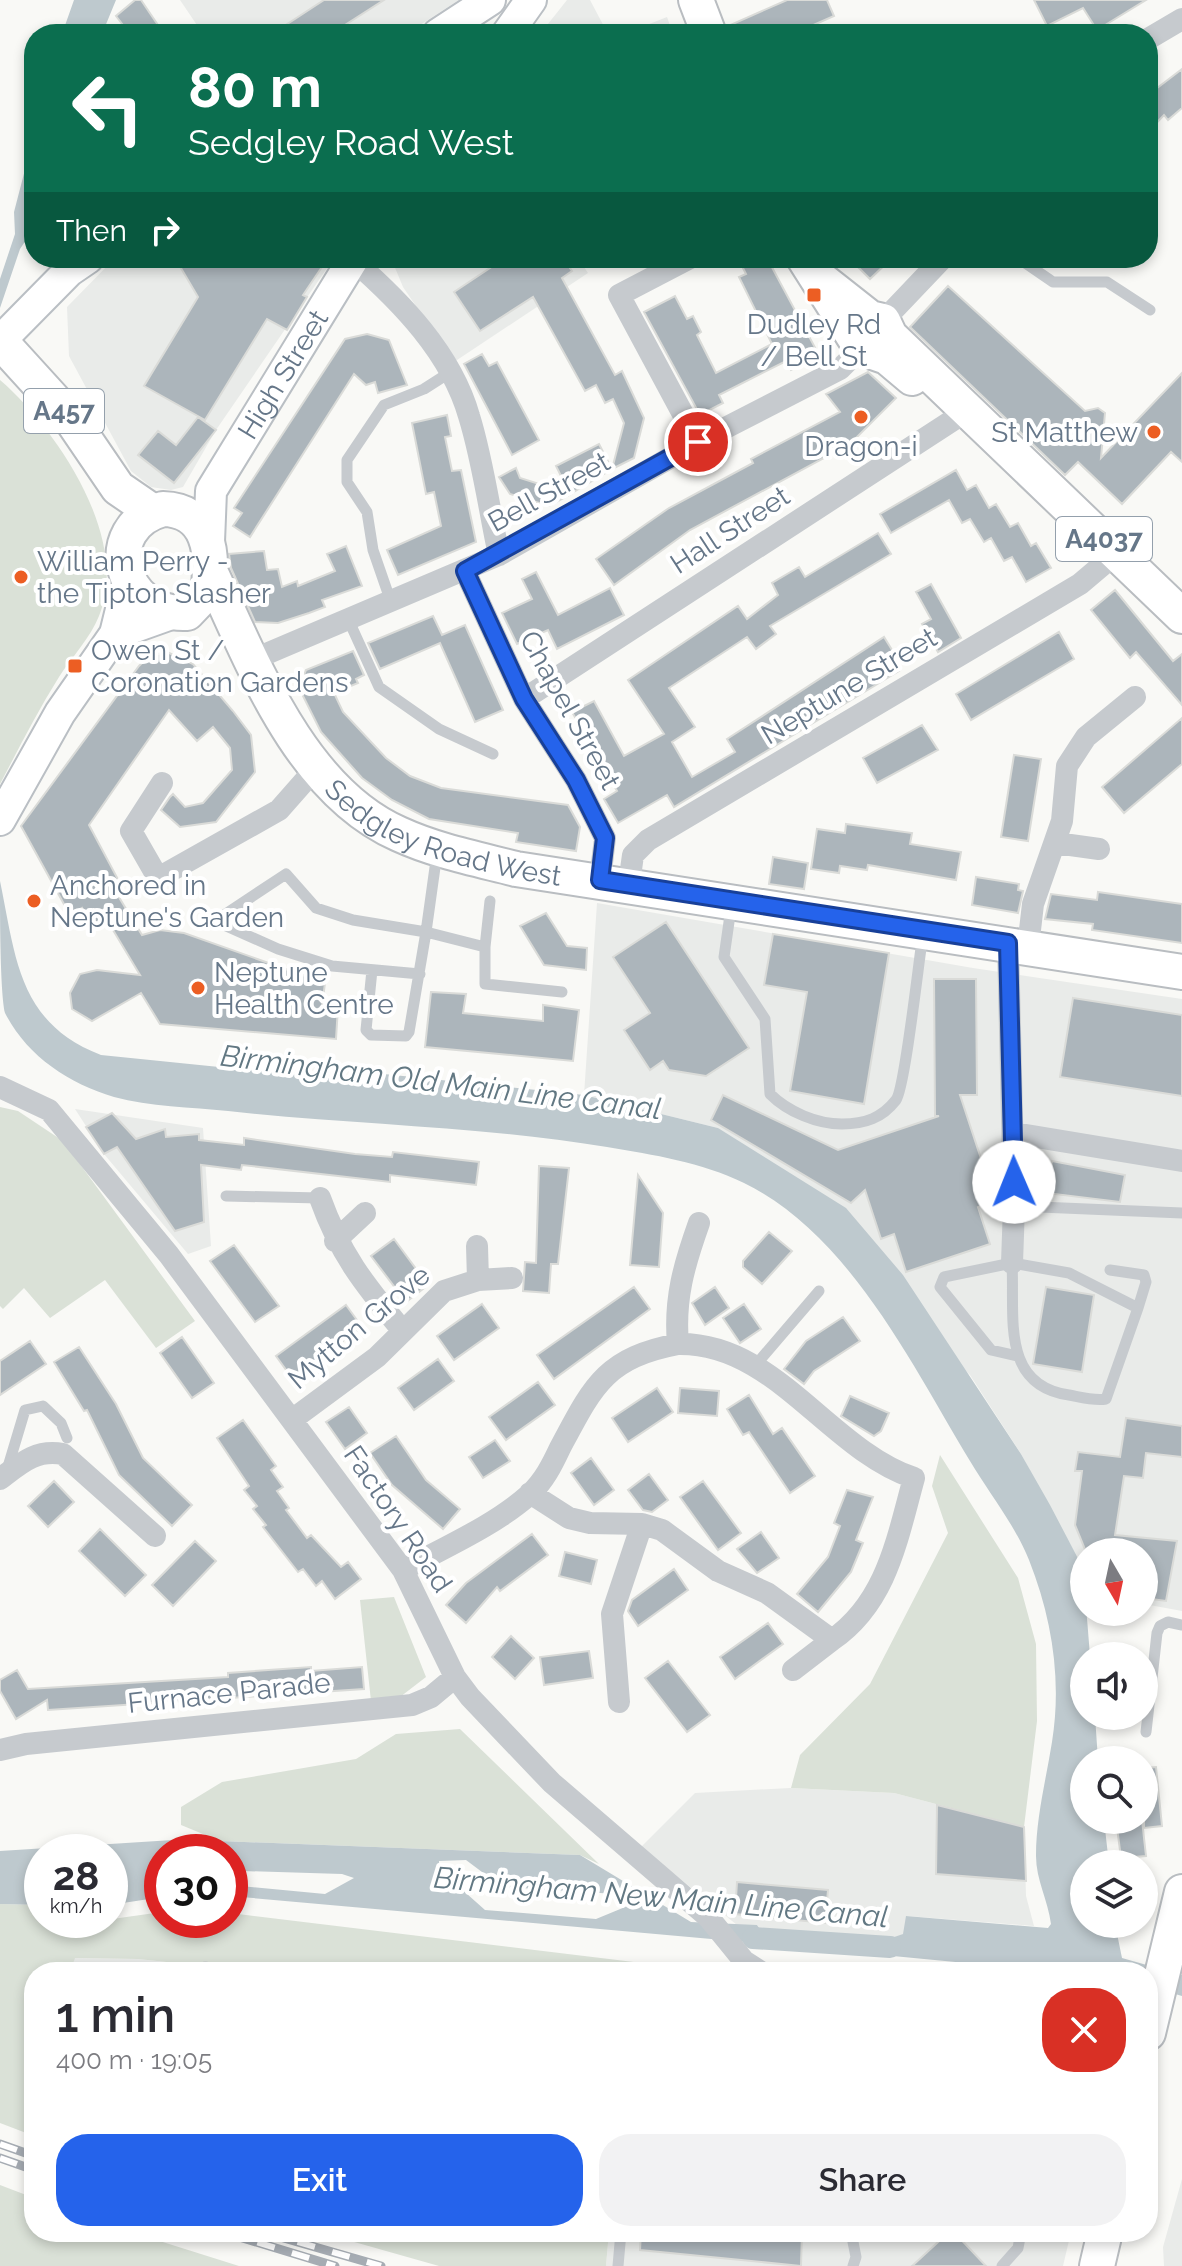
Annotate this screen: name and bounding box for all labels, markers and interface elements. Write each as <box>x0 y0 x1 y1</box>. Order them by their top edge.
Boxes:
text: 80 m <box>188 54 322 120</box>
icon: left <box>56 56 160 160</box>
text: Sedgley Road West <box>188 121 514 163</box>
icon: right <box>143 208 187 252</box>
text: Then <box>56 213 127 248</box>
marker: Dudley Rd / Bell St <box>805 286 823 304</box>
street label: High Street <box>231 303 335 445</box>
place label: Dudley Rd / Bell St <box>747 308 881 373</box>
road number: A457 <box>24 389 104 433</box>
pin <box>664 408 732 476</box>
marker: Dragon-i <box>852 408 870 426</box>
place label: St Matthew <box>991 416 1138 449</box>
icon: arrive <box>676 420 720 464</box>
marker: St Matthew <box>1145 423 1163 441</box>
place label: Dragon-i <box>804 430 918 463</box>
street label: Bell Street <box>482 445 616 539</box>
street label: Hall Street <box>664 479 796 581</box>
road number: A4037 <box>1056 517 1152 561</box>
place label: William Perry - the Tipton Slasher <box>37 545 271 610</box>
marker: William Perry - the Tipton Slasher <box>12 568 30 586</box>
street label: Neptune Street <box>755 620 943 751</box>
street label: Chapel Street <box>513 625 627 796</box>
place label: Owen St / Coronation Gardens <box>91 634 348 699</box>
marker: Owen St / Coronation Gardens <box>66 657 84 675</box>
street label: Sedgley Road West <box>318 772 564 892</box>
place label: Anchored in Neptune's Garden <box>50 869 284 934</box>
marker: Anchored in Neptune's Garden <box>25 892 43 910</box>
place label: Neptune Health Centre <box>214 956 394 1021</box>
marker: Neptune Health Centre <box>189 979 207 997</box>
water label: Birmingham Old Main Line Canal <box>219 1038 663 1126</box>
position arrow <box>972 1140 1056 1224</box>
street label: Mytton Grove <box>281 1258 437 1396</box>
street label: Factory Road <box>337 1439 459 1599</box>
north arrow <box>1070 1538 1158 1626</box>
map controls <box>1070 1538 1158 1938</box>
button: sound <box>1070 1642 1158 1730</box>
street label: Furnace Parade <box>126 1666 332 1720</box>
button: search <box>1070 1746 1158 1834</box>
speed limit sign: 30 <box>144 1834 248 1938</box>
button: layers <box>1070 1850 1158 1938</box>
text: 28 <box>53 1852 99 1899</box>
water label: Birmingham New Main Line Canal <box>432 1860 890 1934</box>
text: km/h <box>50 1894 102 1918</box>
text: 1 min <box>56 1987 175 2043</box>
button: close <box>1042 1988 1126 2072</box>
text: 400 m · 19:05 <box>56 2045 212 2075</box>
button: Exit <box>56 2134 583 2226</box>
button: Share <box>599 2134 1126 2226</box>

